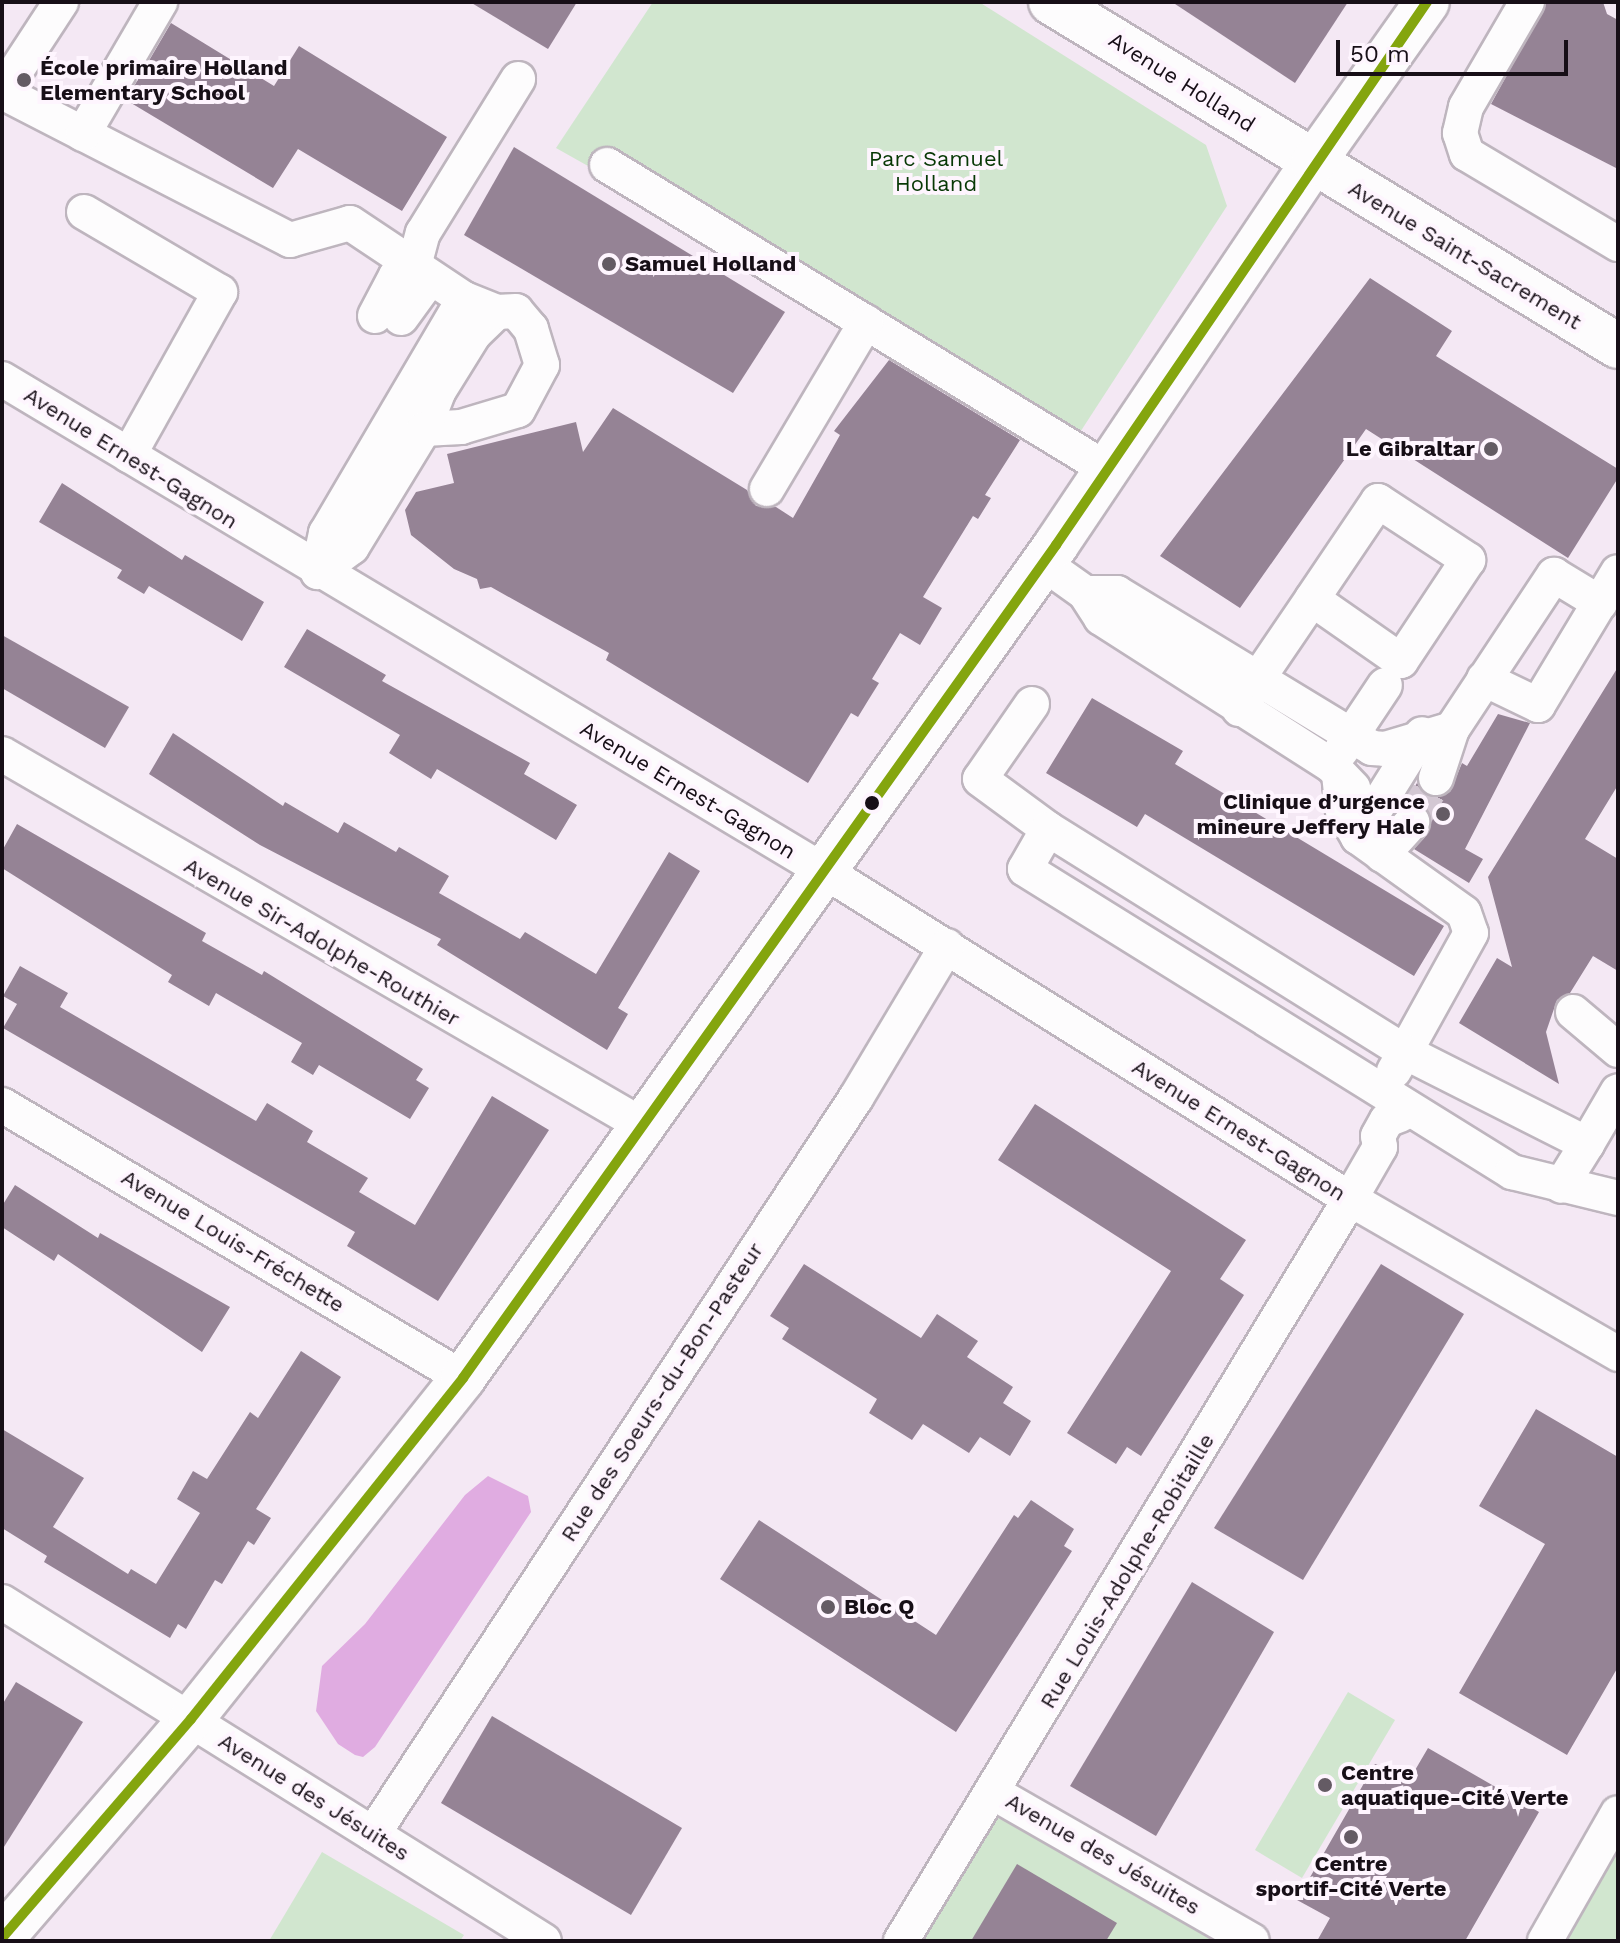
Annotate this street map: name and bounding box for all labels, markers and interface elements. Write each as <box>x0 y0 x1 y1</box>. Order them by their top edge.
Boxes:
scale bar <box>1340 24 1572 74</box>
street label: Avenue Holland <box>1104 26 1260 138</box>
text: 50 m <box>1350 40 1410 68</box>
place label: École primaire Holland Elementary School <box>40 54 288 106</box>
marker: École primaire Holland Elementary School <box>15 71 33 89</box>
park label: Parc Samuel Holland <box>869 145 1003 196</box>
street label: Avenue Saint-Sacrement <box>1344 175 1586 335</box>
place label: Samuel Holland <box>625 251 797 277</box>
marker: Samuel Holland <box>600 255 618 273</box>
street label: Avenue Ernest-Gagnon <box>19 381 243 535</box>
place label: Le Gibraltar <box>1346 436 1475 462</box>
marker: Le Gibraltar <box>1482 440 1500 458</box>
street label: Avenue Ernest-Gagnon <box>575 715 801 865</box>
place label: Clinique d’urgence mineure Jeffery Hale <box>1196 788 1425 840</box>
unlabelled marker <box>864 795 880 811</box>
marker: Clinique d’urgence mineure Jeffery Hale <box>1432 803 1454 825</box>
street label: Avenue Sir-Adolphe-Routhier <box>179 852 465 1032</box>
street label: Avenue Ernest-Gagnon <box>1127 1053 1351 1207</box>
street label: Avenue Louis-Fréchette <box>117 1164 349 1318</box>
street label: Rue des Soeurs-du-Bon-Pasteur <box>555 1237 769 1547</box>
street label: Rue Louis-Adolphe-Robitaille <box>1034 1429 1220 1713</box>
place label: Bloc Q <box>844 1594 914 1620</box>
marker: Bloc Q <box>819 1598 837 1616</box>
street label: Avenue des Jésuites <box>214 1727 414 1867</box>
place label: Centre aquatique-Cité Verte <box>1341 1759 1569 1810</box>
marker: Centre aquatique-Cité Verte <box>1316 1776 1334 1794</box>
street label: Avenue des Jésuites <box>1001 1787 1205 1921</box>
marker: Centre sportif-Cité Verte <box>1342 1828 1360 1846</box>
place label: Centre sportif-Cité Verte <box>1255 1850 1447 1902</box>

